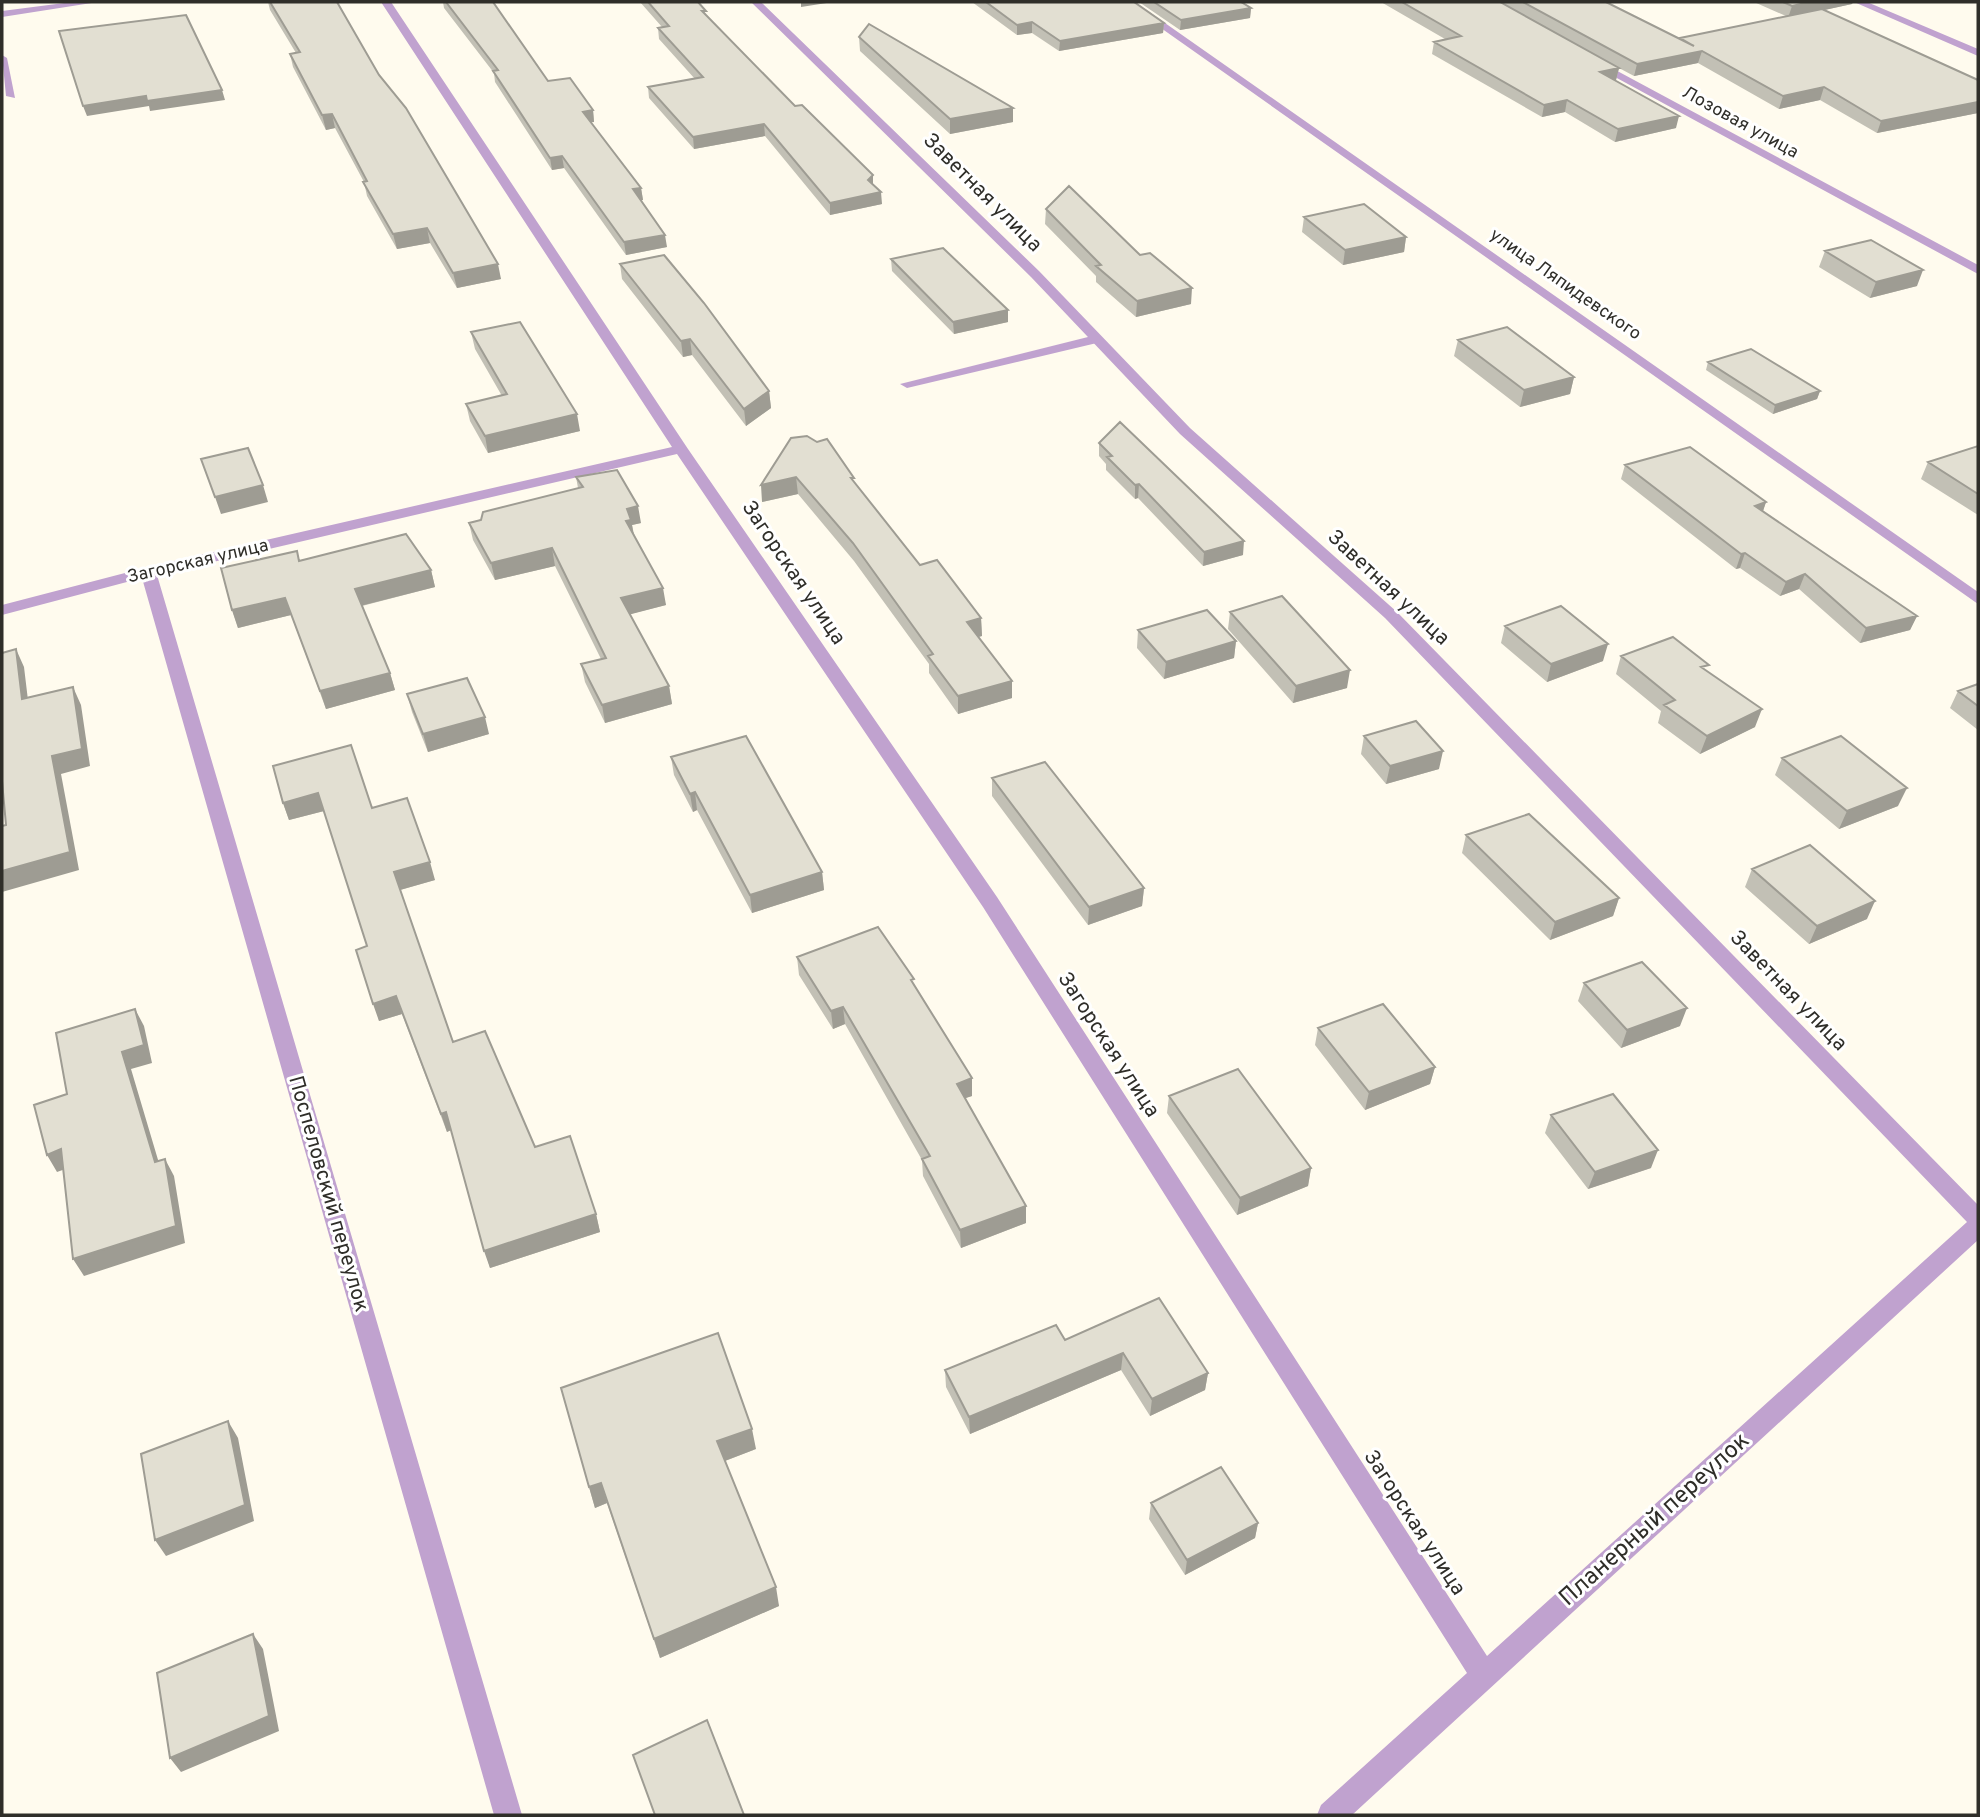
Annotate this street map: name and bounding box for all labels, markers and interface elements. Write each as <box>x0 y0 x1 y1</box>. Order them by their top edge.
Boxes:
street label: Лозовая улица <box>1678 81 1802 165</box>
street label: Заветная улица <box>917 128 1047 258</box>
street label: улица Ляпидевского <box>1485 224 1645 346</box>
street label: Загорская улица <box>735 496 851 650</box>
street label: Заветная улица <box>1321 524 1455 652</box>
street label: Загорская улица <box>125 535 271 589</box>
street label: Заветная улица <box>1723 925 1853 1057</box>
street label: Загорская улица <box>1051 967 1165 1123</box>
street label: Поспеловский переулок <box>281 1073 375 1315</box>
street label: Планерный переулок <box>1553 1426 1757 1614</box>
street label: Загорская улица <box>1357 1445 1471 1601</box>

